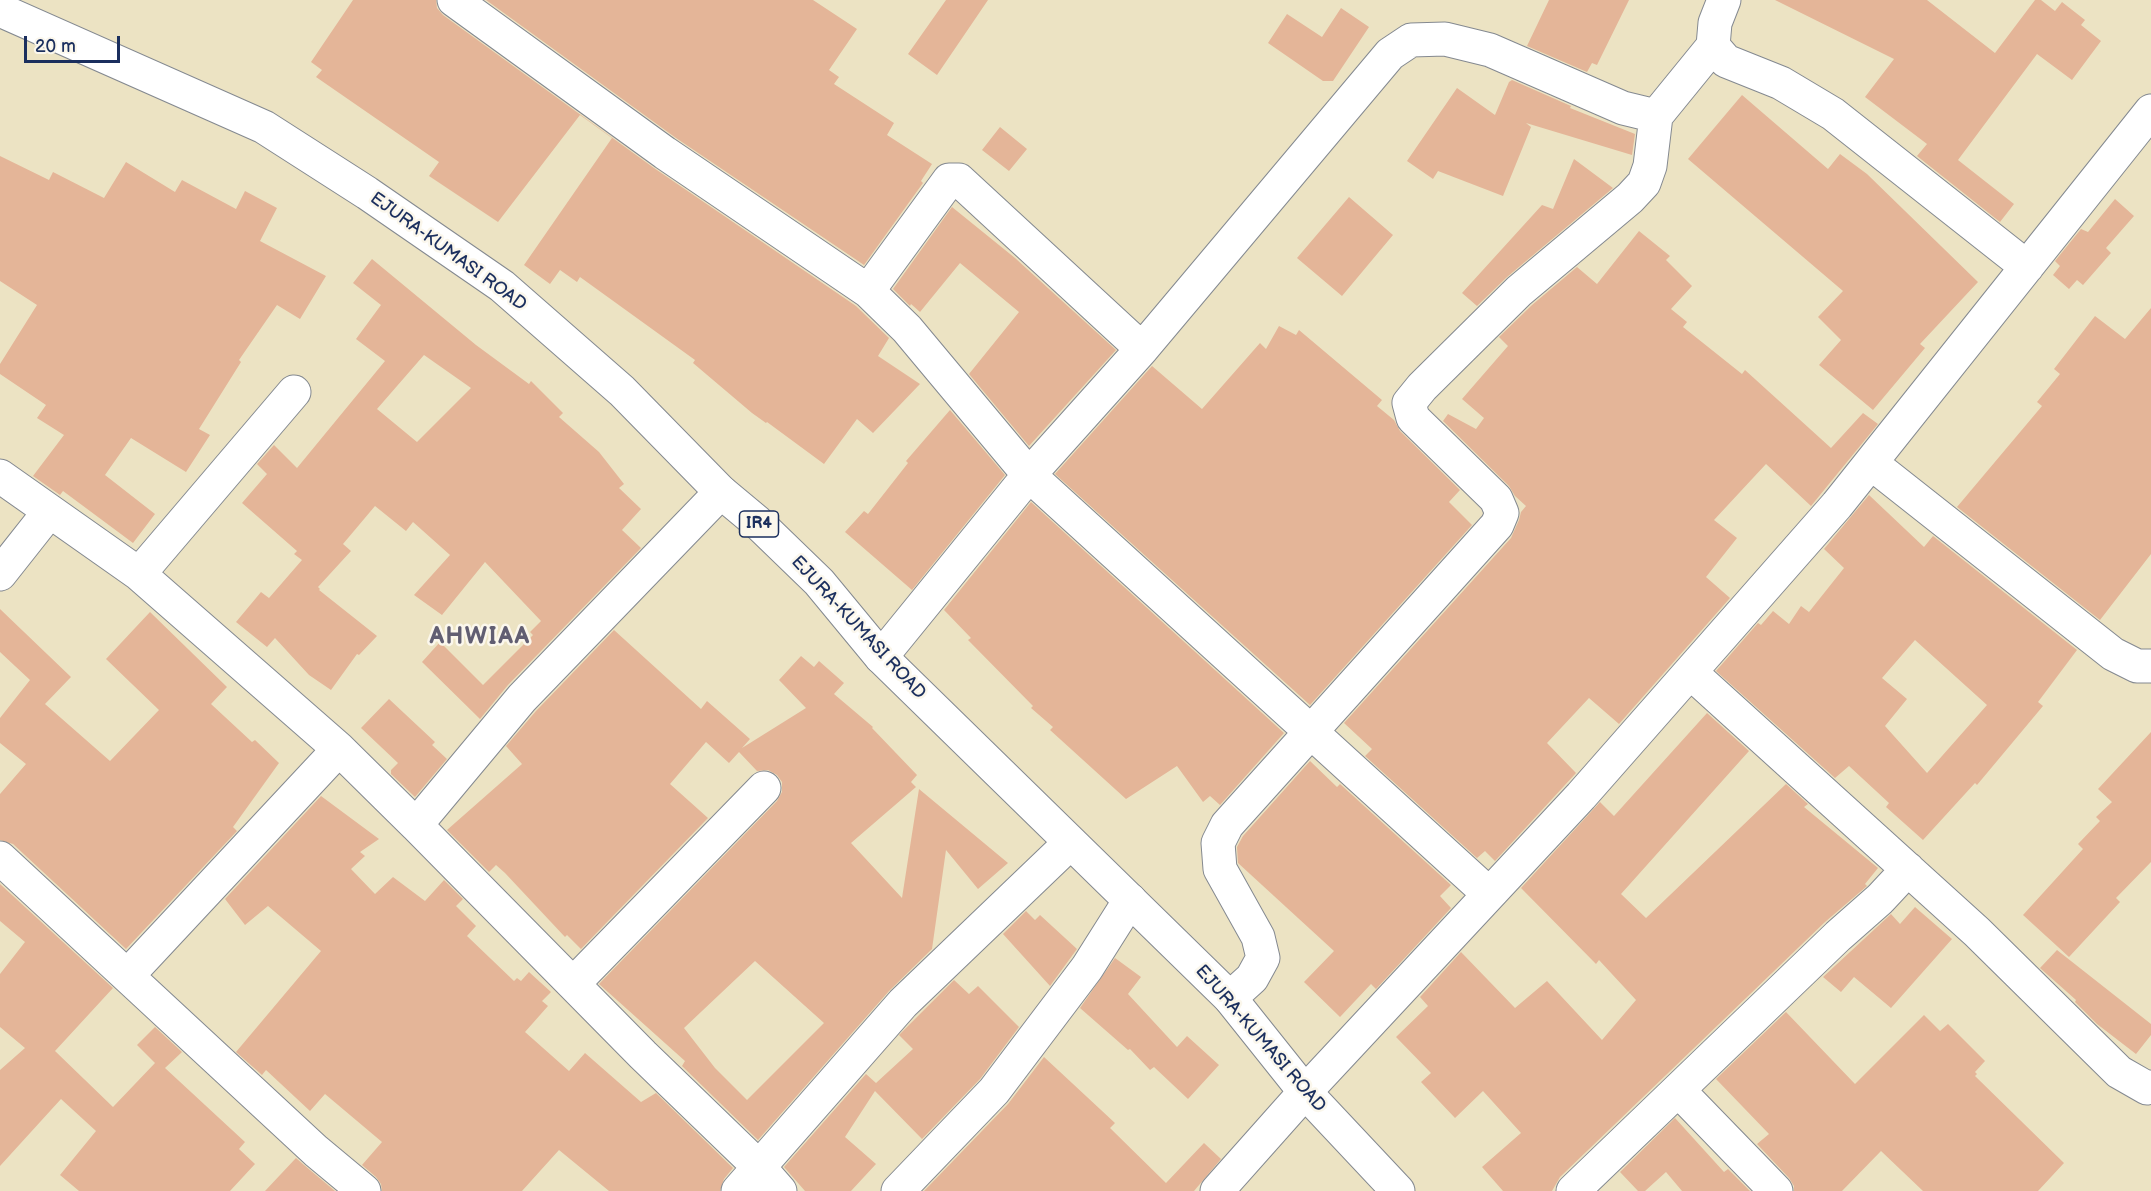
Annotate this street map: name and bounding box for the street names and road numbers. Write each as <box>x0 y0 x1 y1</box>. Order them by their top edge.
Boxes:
street label: EJURA-KUMASI ROAD <box>366 188 530 316</box>
road number: IR4 <box>740 511 778 537</box>
street label: EJURA-KUMASI ROAD <box>786 552 930 704</box>
street label: EJURA-KUMASI ROAD <box>1190 961 1330 1117</box>

